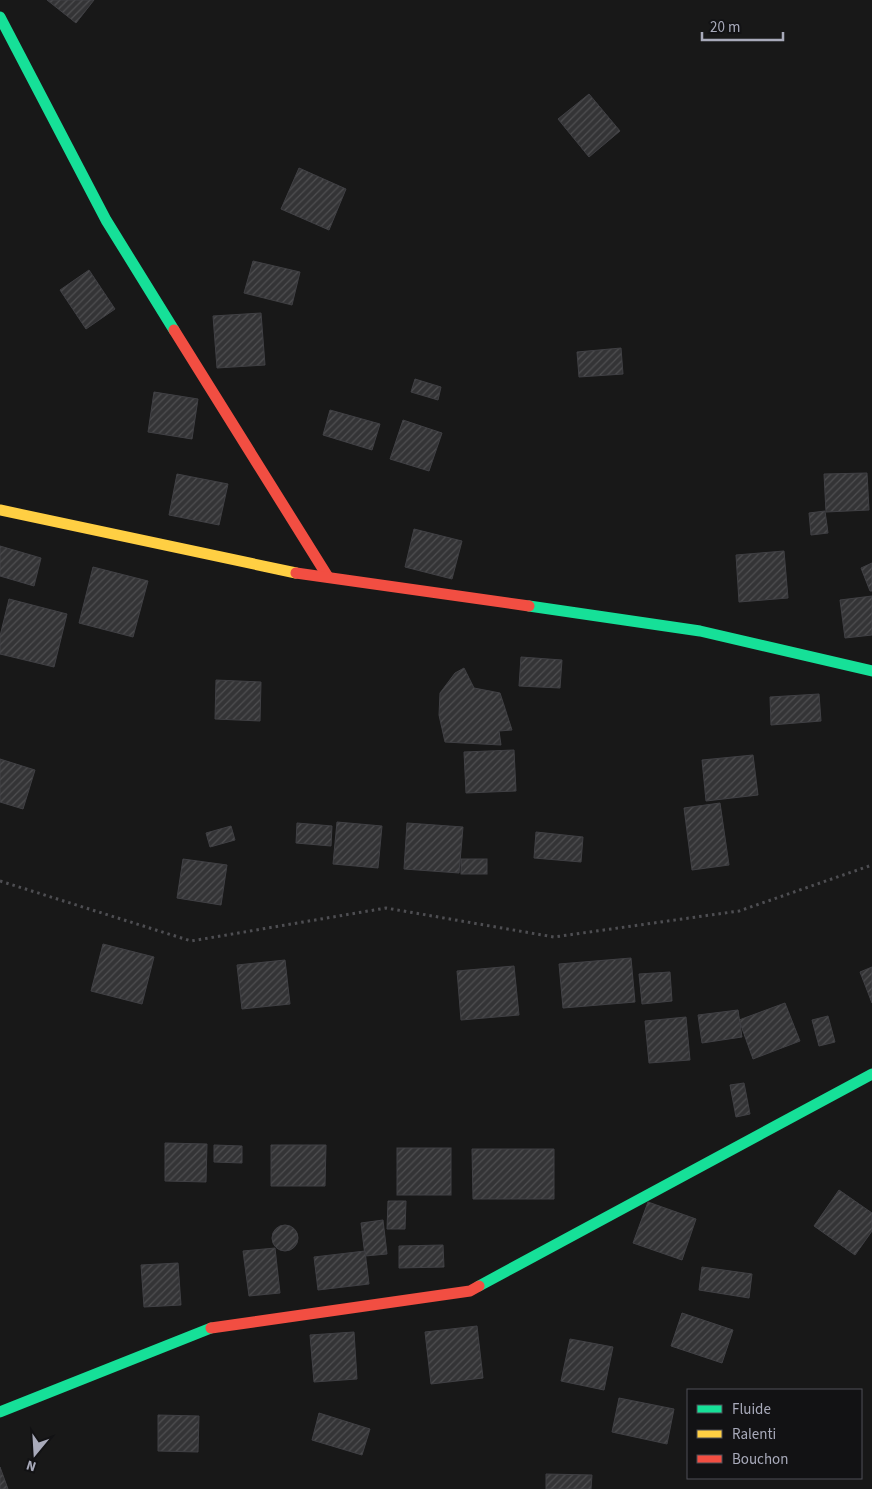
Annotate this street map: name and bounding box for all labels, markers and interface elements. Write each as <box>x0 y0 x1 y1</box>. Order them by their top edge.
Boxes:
scale bar <box>702 10 783 42</box>
text: 20 m <box>710 17 740 38</box>
legend <box>687 1389 862 1479</box>
text: Fluide <box>732 1399 771 1420</box>
text: Ralenti <box>732 1424 776 1445</box>
north arrow <box>10 1429 60 1479</box>
text: Bouchon <box>732 1449 788 1470</box>
text: N <box>24 1454 39 1476</box>

